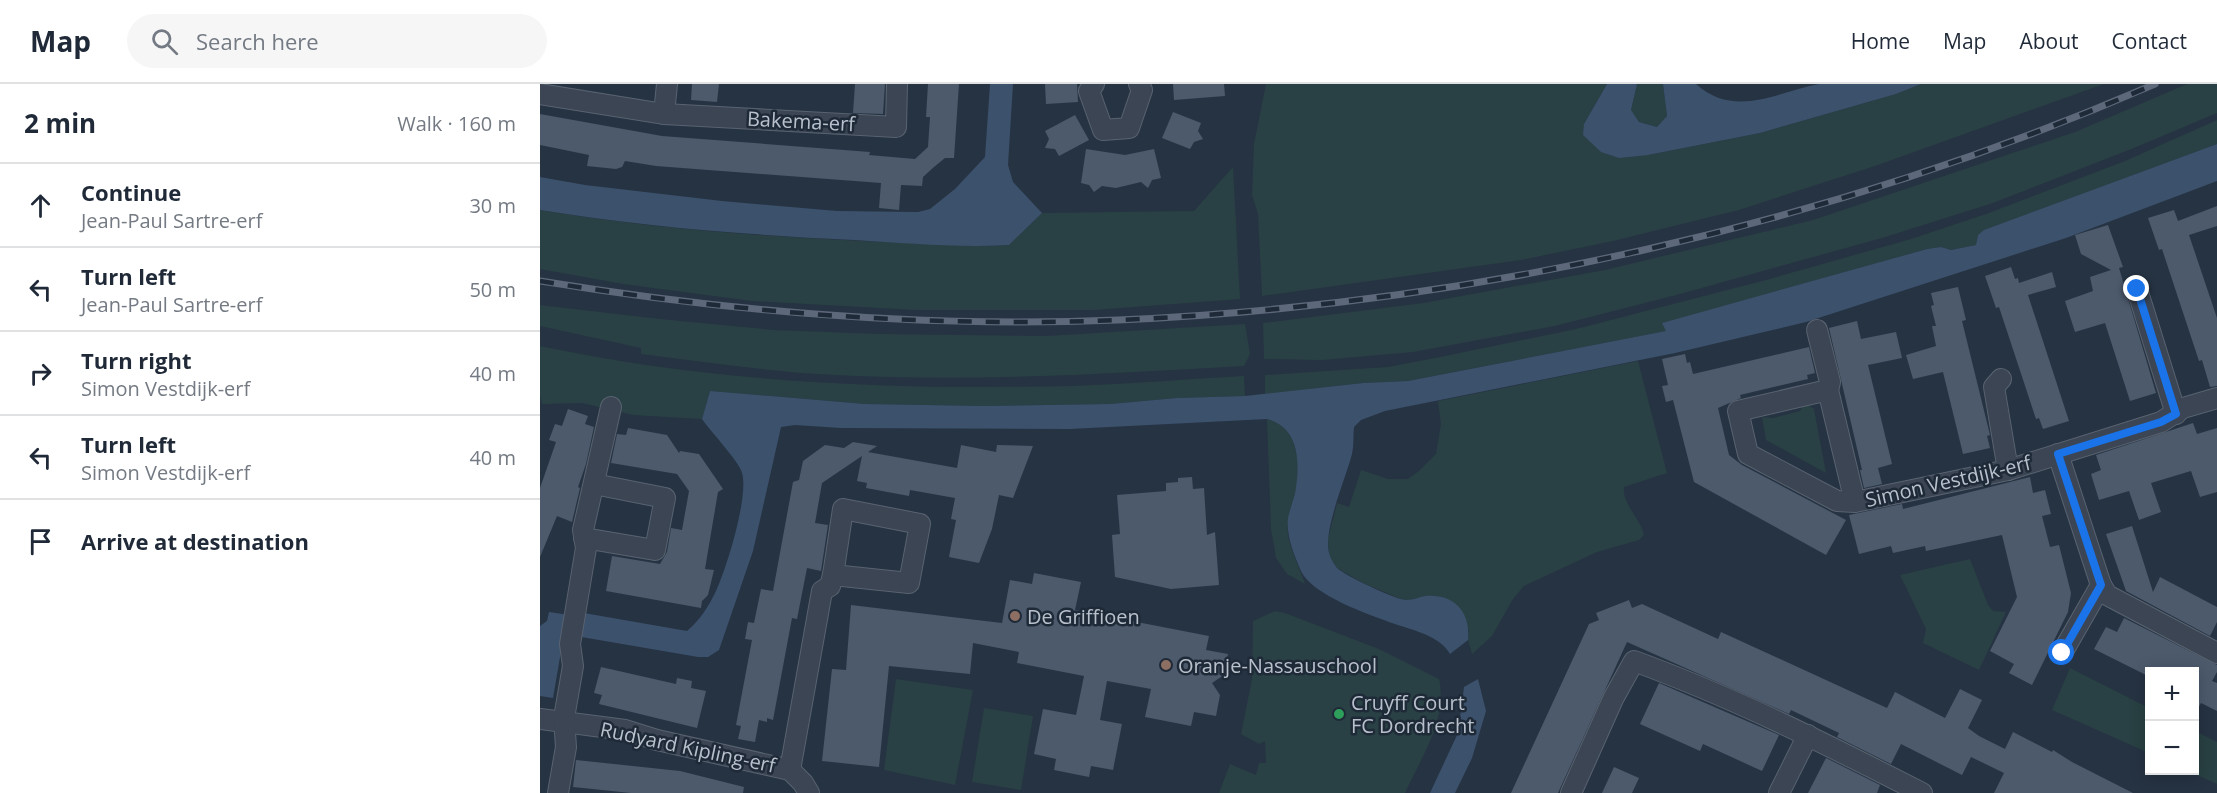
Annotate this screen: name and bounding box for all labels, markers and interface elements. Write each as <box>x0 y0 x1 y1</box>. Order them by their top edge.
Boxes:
search box <box>127 14 547 68</box>
text: Map <box>30 22 91 60</box>
icon: search <box>148 25 181 58</box>
text: Search here <box>196 26 319 56</box>
text: Home <box>1851 27 1910 55</box>
text: Map <box>1943 27 1986 55</box>
text: About <box>2019 27 2079 55</box>
text: Contact <box>2112 27 2187 55</box>
text: 2 min <box>24 105 96 141</box>
street label: Bakema-erf <box>746 105 857 137</box>
text: Walk · 160 m <box>397 110 516 137</box>
text: Continue <box>81 177 181 207</box>
icon: ahead <box>24 189 57 222</box>
text: 30 m <box>469 192 516 219</box>
text: Jean-Paul Sartre-erf <box>81 207 262 234</box>
text: Turn left <box>81 261 176 291</box>
icon: left <box>24 273 57 306</box>
route end <box>2123 275 2149 301</box>
text: 50 m <box>469 276 516 303</box>
text: Jean-Paul Sartre-erf <box>81 291 262 318</box>
text: Turn right <box>81 345 192 375</box>
icon: right <box>24 357 57 390</box>
text: 40 m <box>469 360 516 387</box>
text: Simon Vestdijk-erf <box>81 375 250 402</box>
text: Turn left <box>81 429 176 459</box>
icon: left <box>24 441 57 474</box>
text: 40 m <box>469 444 516 471</box>
street label: Simon Vestdijk-erf <box>1863 449 2035 513</box>
text: Simon Vestdijk-erf <box>81 459 250 486</box>
icon: arrive <box>24 525 57 558</box>
text: Arrive at destination <box>81 526 309 556</box>
place label: De Griffioen <box>1027 603 1140 630</box>
marker: De Griffioen <box>1008 609 1022 623</box>
route start <box>2048 639 2074 665</box>
place label: Oranje-Nassauschool <box>1178 652 1377 679</box>
marker: Oranje-Nassauschool <box>1159 658 1173 672</box>
map controls <box>2145 667 2199 775</box>
button: + <box>2145 667 2199 721</box>
place label: Cruyff Court FC Dordrecht <box>1351 689 1474 739</box>
marker: Cruyff Court FC Dordrecht <box>1332 707 1346 721</box>
street label: Rudyard Kipling-erf <box>598 715 780 779</box>
button: − <box>2145 721 2199 775</box>

